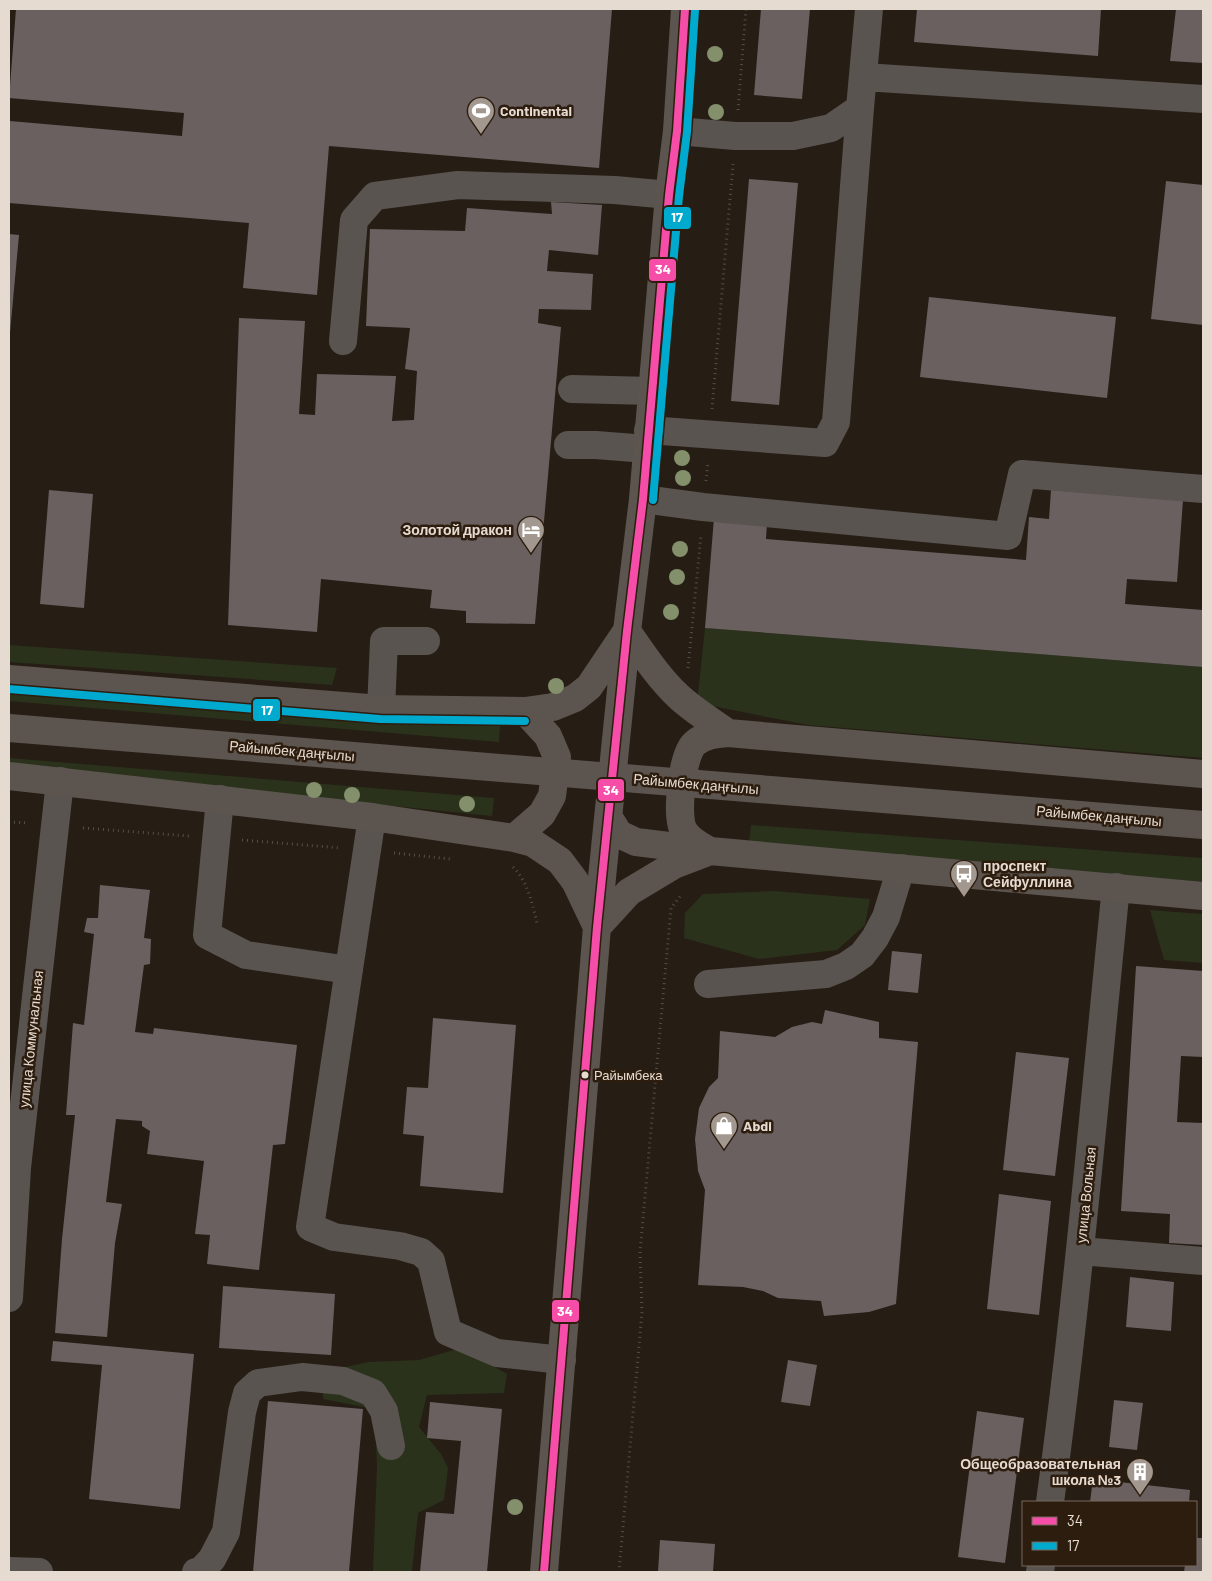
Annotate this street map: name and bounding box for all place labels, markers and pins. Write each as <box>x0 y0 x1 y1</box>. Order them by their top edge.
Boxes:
sports icon: Continental <box>466 96 496 135</box>
place label: Continental <box>500 102 572 119</box>
hotel icon: Золотой дракон <box>516 515 546 554</box>
place label: Золотой дракон <box>402 521 512 538</box>
place label: проспект Сейфуллина <box>983 857 1072 890</box>
bus stop icon: проспект Сейфуллина <box>949 859 979 898</box>
place label: Райымбека <box>594 1067 663 1083</box>
marker: Райымбека <box>580 1070 590 1080</box>
shop icon: Abdi <box>709 1111 739 1150</box>
place label: Abdi <box>743 1117 772 1134</box>
place label: Общеобразовательная школа №3 <box>960 1455 1121 1488</box>
building icon: Общеобразовательная школа №3 <box>1125 1457 1155 1496</box>

